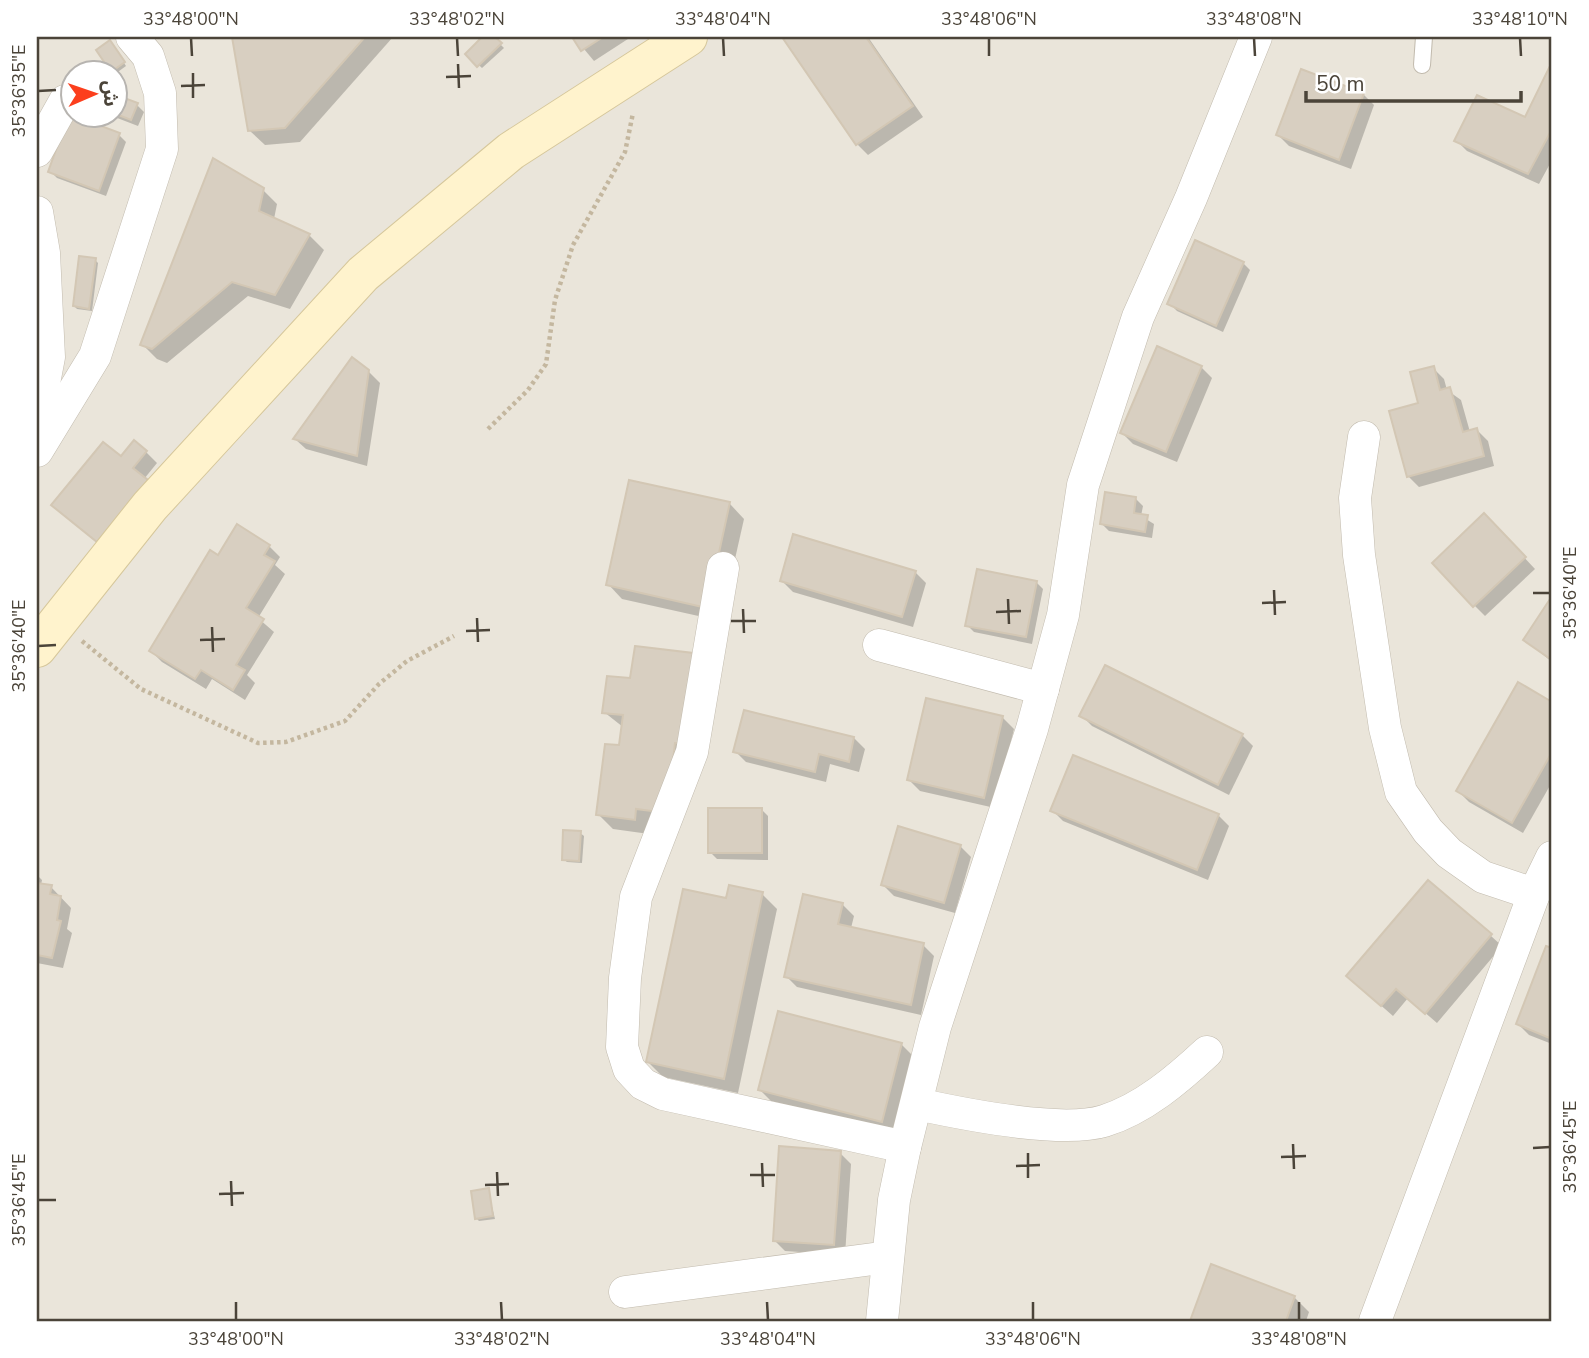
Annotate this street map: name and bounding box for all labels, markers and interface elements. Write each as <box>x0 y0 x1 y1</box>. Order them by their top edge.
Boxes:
text: 33°48'00"N <box>143 7 239 31</box>
text: 33°48'02"N <box>409 7 505 31</box>
text: 33°48'04"N <box>675 7 771 31</box>
text: 33°48'06"N <box>941 7 1037 31</box>
text: 33°48'08"N <box>1206 7 1302 31</box>
text: 33°48'10"N <box>1472 7 1568 31</box>
text: 35°36'35"E <box>7 45 31 138</box>
north arrow <box>60 60 130 130</box>
scale bar <box>1306 60 1521 104</box>
text: 50 m <box>1316 70 1365 98</box>
text: ش <box>97 80 123 107</box>
text: 35°36'40"E <box>1558 547 1582 640</box>
text: 35°36'40"E <box>7 600 31 693</box>
text: 35°36'45"E <box>1558 1101 1582 1194</box>
text: 35°36'45"E <box>7 1154 31 1247</box>
text: 33°48'00"N <box>188 1327 284 1351</box>
text: 33°48'02"N <box>454 1327 550 1351</box>
text: 33°48'04"N <box>720 1327 816 1351</box>
text: 33°48'06"N <box>985 1327 1081 1351</box>
text: 33°48'08"N <box>1251 1327 1347 1351</box>

